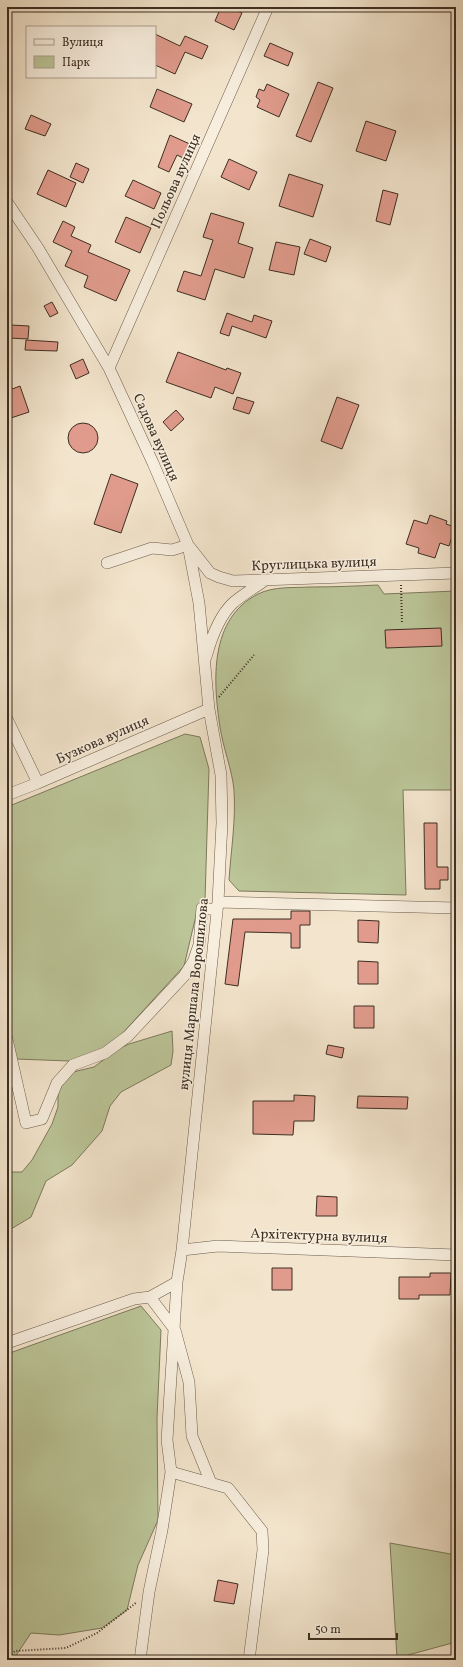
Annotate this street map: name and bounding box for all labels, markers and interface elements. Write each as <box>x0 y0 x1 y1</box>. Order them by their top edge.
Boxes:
legend <box>26 26 156 78</box>
text: Вулиця <box>62 35 103 51</box>
text: Парк <box>62 55 90 71</box>
street label: Польова вулиця <box>147 131 206 232</box>
street label: Садова вулиця <box>128 391 183 485</box>
street label: Круглицька вулиця <box>251 553 377 576</box>
street label: Бузкова вулиця <box>53 711 152 769</box>
street label: вулиця Маршала Ворошилова <box>175 897 214 1091</box>
street label: Архітектурна вулиця <box>250 1225 388 1248</box>
scale bar <box>309 1615 397 1641</box>
text: 50 m <box>315 1622 341 1638</box>

